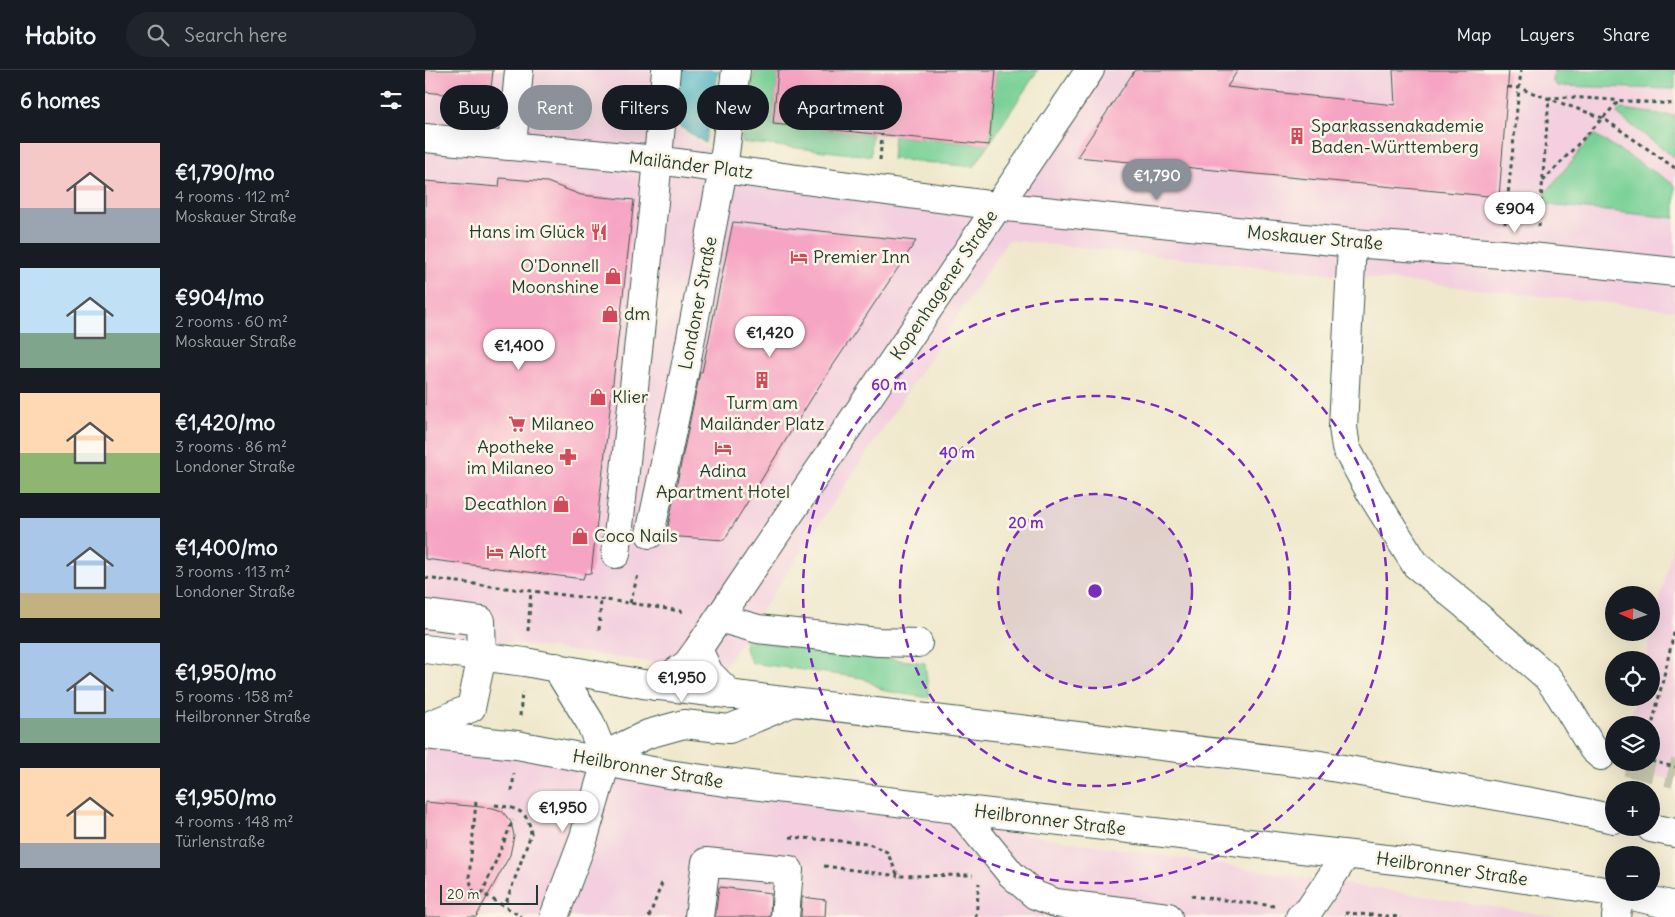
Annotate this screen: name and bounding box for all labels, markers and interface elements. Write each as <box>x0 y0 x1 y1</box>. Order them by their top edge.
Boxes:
search box <box>126 12 476 57</box>
text: Habito <box>25 20 96 50</box>
icon: search <box>144 21 172 49</box>
text: Search here <box>184 23 287 47</box>
text: Map <box>1456 23 1491 46</box>
text: Layers <box>1519 23 1575 46</box>
text: Share <box>1603 23 1650 46</box>
chip: Buy <box>440 85 508 130</box>
chip: Rent <box>518 85 592 130</box>
chip: Filters <box>602 85 687 130</box>
chip: New <box>697 85 769 130</box>
chip: Apartment <box>779 85 902 130</box>
icon: filters <box>377 86 405 114</box>
text: 6 homes <box>20 87 100 114</box>
place label: Sparkassenakademie Baden-Württemberg <box>1311 114 1484 158</box>
building icon: Sparkassenakademie Baden-Württemberg <box>1287 126 1307 146</box>
street label: Mailänder Platz <box>628 145 755 184</box>
pin: €1,790 <box>1116 158 1198 201</box>
text: €1,790/mo <box>175 159 275 186</box>
icon: home <box>60 163 120 223</box>
text: €1,790 <box>1133 165 1181 185</box>
text: 4 rooms · 112 m² <box>175 186 290 206</box>
pin: €904 <box>1485 191 1545 234</box>
text: €904 <box>1495 198 1535 218</box>
street label: Kopenhagener Straße <box>885 205 1002 364</box>
text: Moskauer Straße <box>175 206 296 226</box>
place label: Hans im Glück <box>469 220 585 243</box>
street label: Moskauer Straße <box>1246 220 1384 255</box>
restaurant icon: Hans im Glück <box>589 222 609 242</box>
street label: Londoner Straße <box>673 234 722 371</box>
place label: Premier Inn <box>813 245 910 268</box>
hotel icon: Premier Inn <box>789 247 809 267</box>
place label: O'Donnell Moonshine <box>511 254 599 298</box>
shop icon: O'Donnell Moonshine <box>603 266 623 286</box>
text: €904/mo <box>175 284 264 311</box>
icon: home <box>60 288 120 348</box>
place label: dm <box>624 302 651 325</box>
shop icon: dm <box>600 304 620 324</box>
text: 2 rooms · 60 m² <box>175 311 288 331</box>
pin: €1,420 <box>729 316 811 358</box>
text: €1,420 <box>746 322 794 342</box>
pin: €1,400 <box>478 328 560 371</box>
text: Moskauer Straße <box>175 331 296 351</box>
text: €1,400 <box>494 335 544 355</box>
building icon: Turm am Mailänder Platz <box>752 370 772 390</box>
text: 60 m <box>871 375 907 394</box>
place label: Klier <box>612 385 649 408</box>
shop icon: Klier <box>588 387 608 407</box>
place label: Turm am Mailänder Platz <box>699 391 825 435</box>
text: €1,420/mo <box>175 409 275 436</box>
place label: Milaneo <box>531 412 594 435</box>
icon: home <box>60 413 120 473</box>
supermarket icon: Milaneo <box>507 414 527 434</box>
place label: Apotheke im Milaneo <box>467 435 554 479</box>
text: 3 rooms · 86 m² <box>175 436 287 456</box>
hotel icon: Adina Apartment Hotel <box>713 438 733 458</box>
text: 40 m <box>939 443 975 462</box>
pharmacy icon: Apotheke im Milaneo <box>558 447 578 467</box>
text: Londoner Straße <box>175 456 295 476</box>
place label: Adina Apartment Hotel <box>656 459 790 503</box>
place label: Decathlon <box>464 492 547 515</box>
shop icon: Decathlon <box>551 494 571 514</box>
text: 20 m <box>1009 513 1043 532</box>
place label: Coco Nails <box>594 524 678 547</box>
shop icon: Coco Nails <box>570 526 590 546</box>
text: €1,400/mo <box>175 534 278 561</box>
icon: home <box>60 538 120 598</box>
place label: Aloft <box>509 540 547 563</box>
hotel icon: Aloft <box>485 542 505 562</box>
text: 3 rooms · 113 m² <box>175 561 290 581</box>
text: Londoner Straße <box>175 581 295 601</box>
centre of rings <box>1086 582 1104 600</box>
north arrow <box>1605 586 1660 641</box>
map controls <box>1605 586 1660 901</box>
button: locate <box>1605 651 1660 706</box>
text: €1,950/mo <box>175 659 276 686</box>
pin: €1,950 <box>641 660 723 703</box>
icon: home <box>60 663 120 723</box>
text: €1,950 <box>658 667 706 687</box>
text: 5 rooms · 158 m² <box>175 686 293 706</box>
text: Heilbronner Straße <box>175 706 311 726</box>
button: layers <box>1605 716 1660 771</box>
street label: Heilbronner Straße <box>571 744 725 793</box>
button: + <box>1605 781 1660 836</box>
text: €1,950/mo <box>175 784 276 811</box>
icon: home <box>60 788 120 848</box>
pin: €1,950 <box>522 790 604 833</box>
text: €1,950 <box>539 797 587 817</box>
street label: Heilbronner Straße <box>973 799 1127 840</box>
text: 4 rooms · 148 m² <box>175 811 294 831</box>
text: Türlenstraße <box>175 831 265 851</box>
street label: Heilbronner Straße <box>1375 846 1529 891</box>
button: − <box>1605 846 1660 901</box>
scale bar <box>440 882 537 905</box>
text: 20 m <box>447 885 480 903</box>

